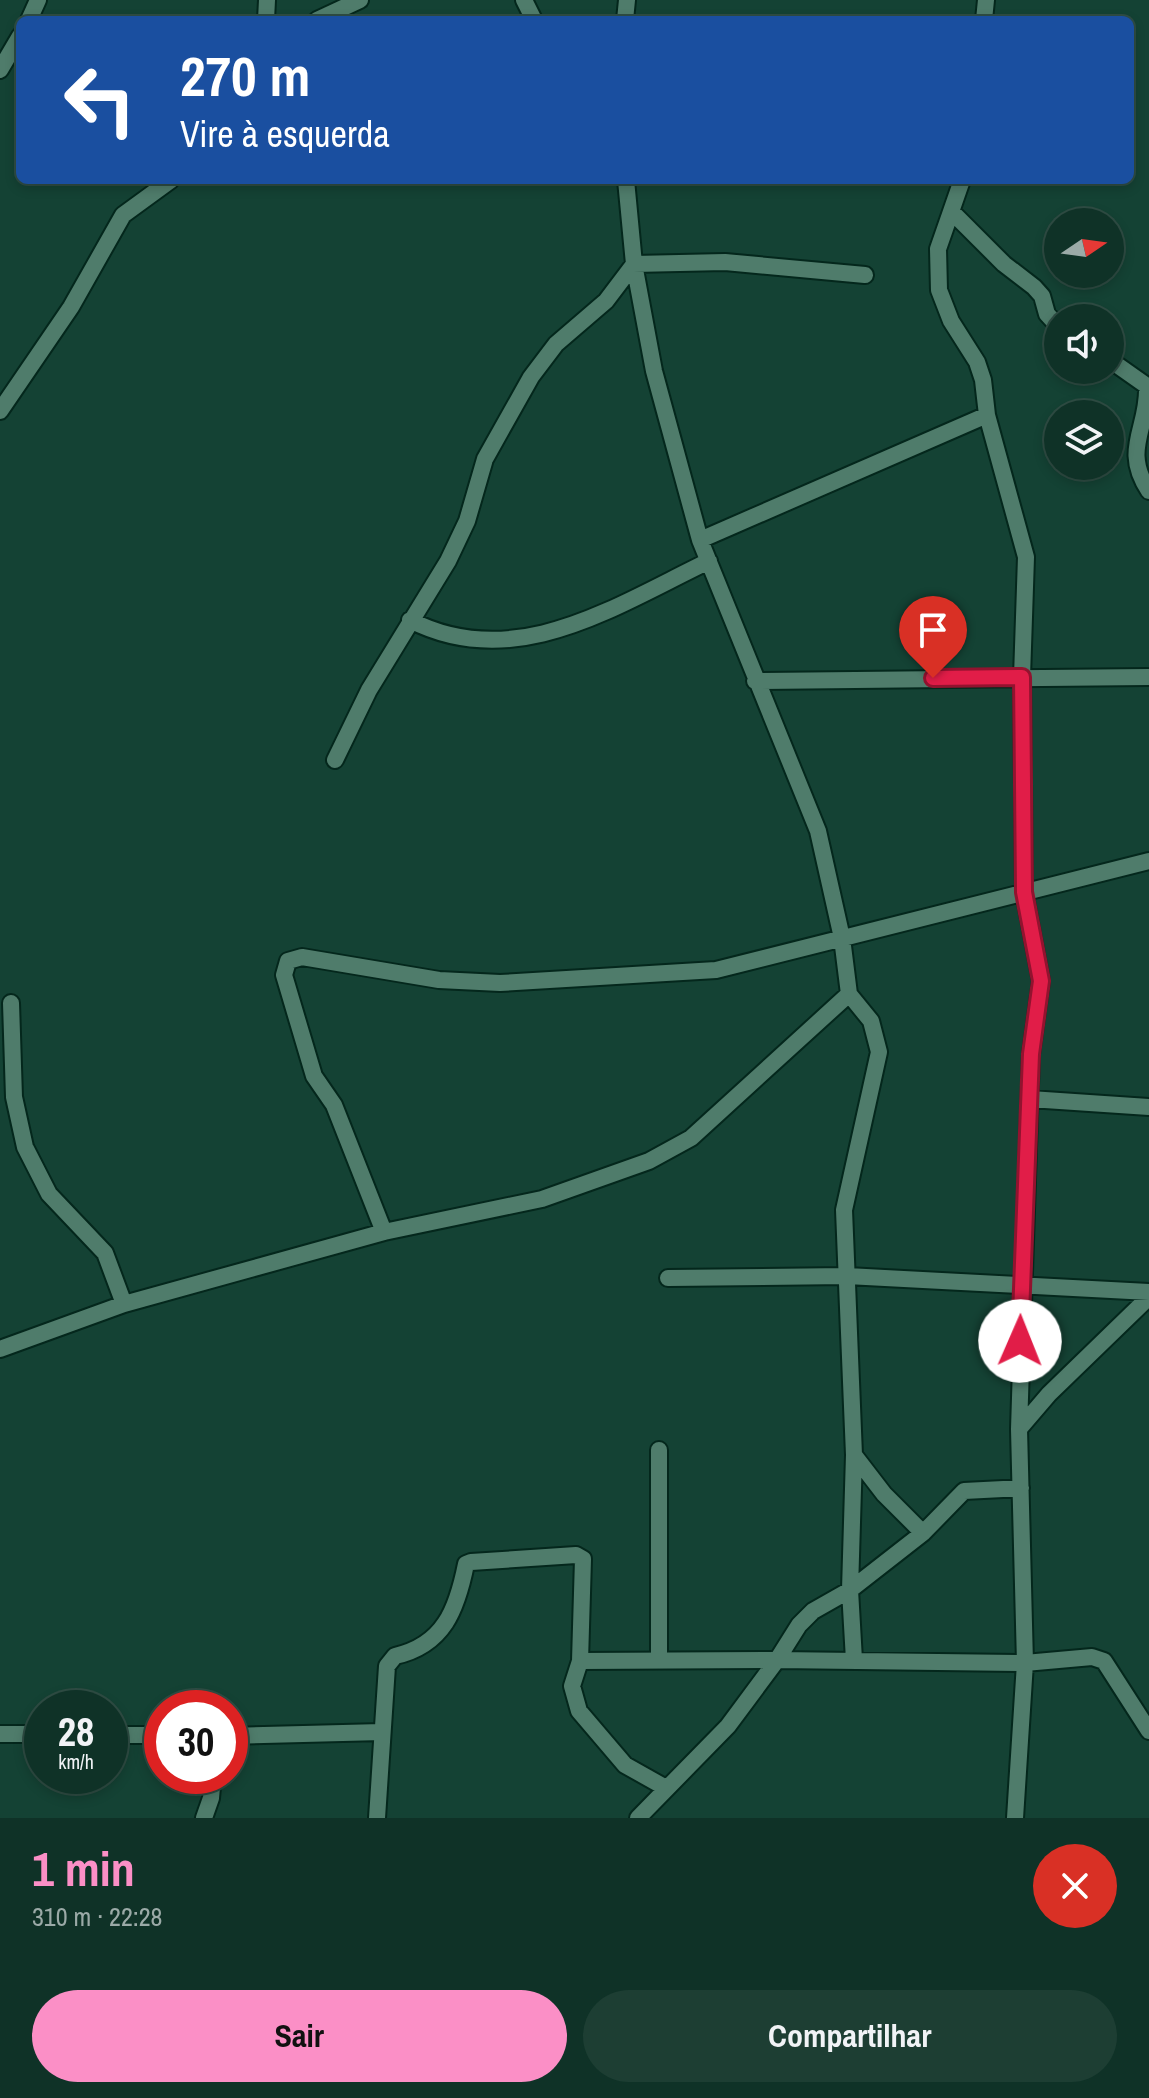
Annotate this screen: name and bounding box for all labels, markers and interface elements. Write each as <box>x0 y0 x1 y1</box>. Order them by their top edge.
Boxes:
text: 270 m <box>180 38 310 113</box>
icon: left <box>48 48 152 152</box>
text: Vire à esquerda <box>180 110 390 158</box>
north arrow <box>1044 208 1124 288</box>
map controls <box>1044 208 1124 480</box>
button: sound <box>1044 304 1124 384</box>
button: layers <box>1044 400 1124 480</box>
pin <box>899 596 967 678</box>
icon: arrive <box>911 608 955 652</box>
position arrow <box>978 1299 1062 1383</box>
speed limit sign: 30 <box>144 1690 248 1794</box>
text: 28 <box>58 1705 94 1758</box>
text: km/h <box>58 1748 94 1775</box>
text: 1 min <box>32 1836 135 1901</box>
button: close <box>1033 1844 1117 1928</box>
text: 310 m · 22:28 <box>32 1899 162 1934</box>
button: Sair <box>32 1990 567 2082</box>
button: Compartilhar <box>583 1990 1117 2082</box>

